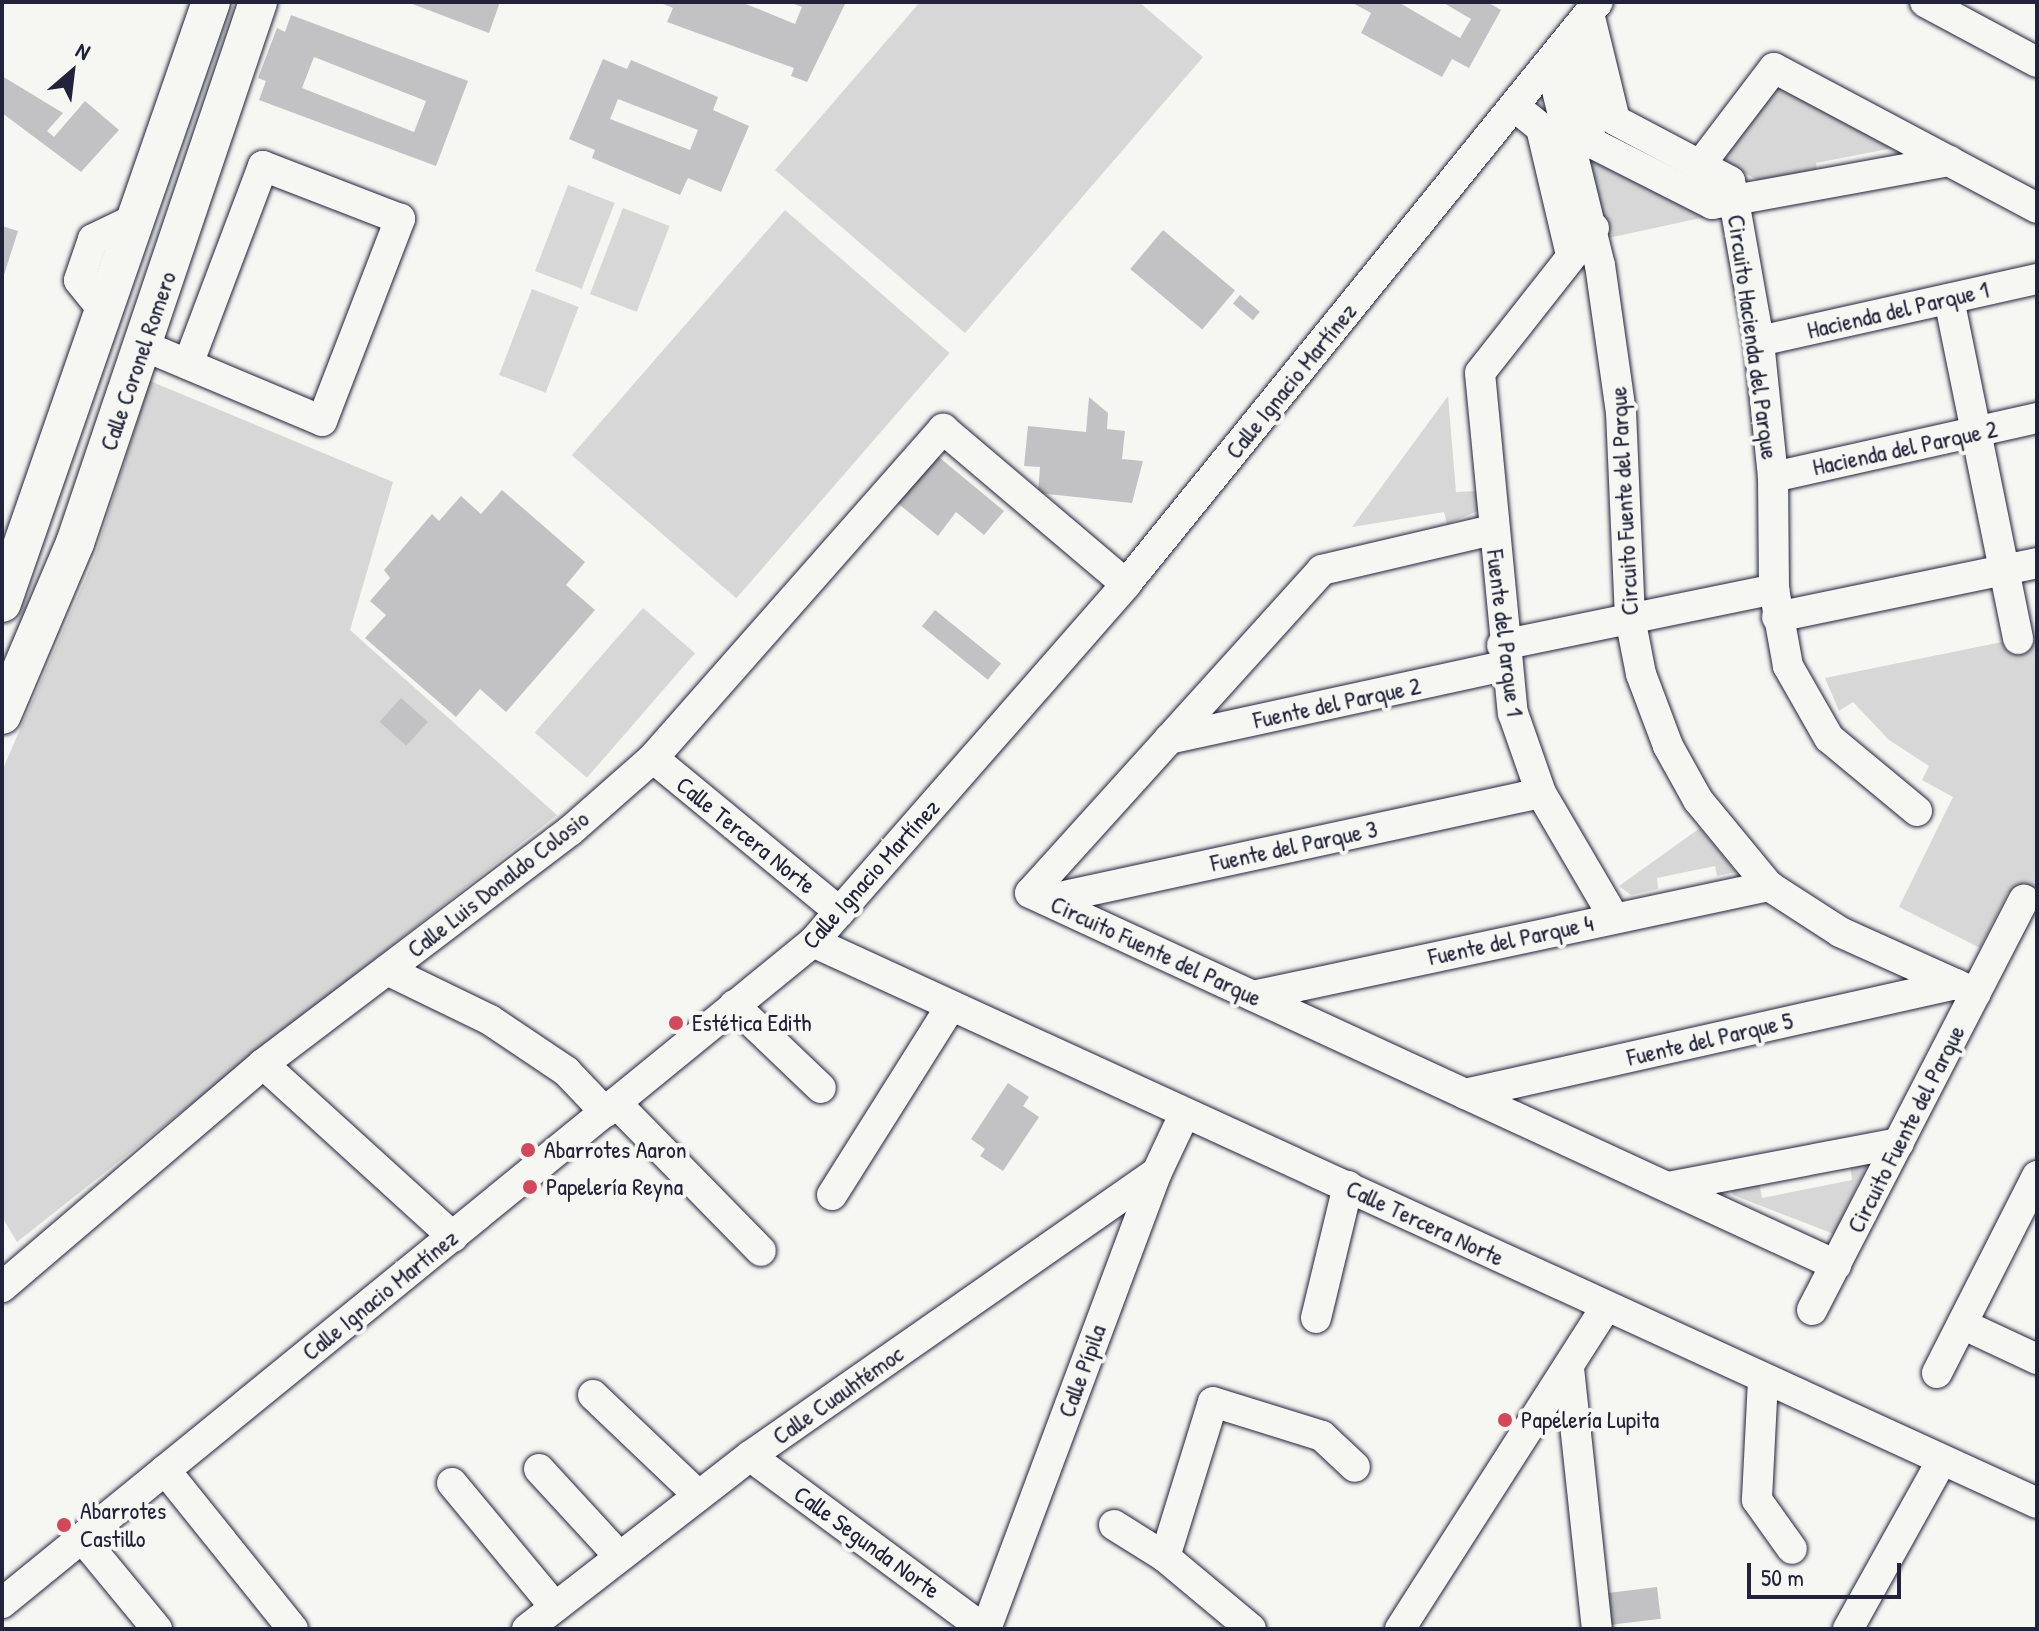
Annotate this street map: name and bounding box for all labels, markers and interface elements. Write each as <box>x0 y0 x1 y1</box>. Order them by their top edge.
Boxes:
north arrow <box>32 32 112 112</box>
text: N <box>71 35 95 67</box>
street label: Circuito Hacienda del Parque <box>1722 213 1784 461</box>
street label: Calle Coronel Romero <box>94 268 182 454</box>
street label: Hacienda del Parque 1 <box>1804 275 1992 345</box>
street label: Calle Ignacio Martínez <box>1220 297 1362 465</box>
street label: Circuito Fuente del Parque <box>1604 386 1644 616</box>
street label: Hacienda del Parque 2 <box>1810 414 2000 482</box>
street label: Fuente del Parque 1 <box>1480 548 1530 718</box>
street label: Fuente del Parque 2 <box>1251 671 1423 735</box>
street label: Calle Tercera Norte <box>671 770 821 900</box>
street label: Calle Ignacio Martínez <box>796 793 946 955</box>
street label: Calle Luis Donaldo Colosio <box>402 804 594 964</box>
street label: Fuente del Parque 3 <box>1208 814 1380 878</box>
street label: Circuito Fuente del Parque <box>1046 890 1266 1012</box>
street label: Fuente del Parque 4 <box>1426 908 1596 972</box>
street label: Fuente del Parque 5 <box>1624 1006 1796 1072</box>
place label: Estética Edith <box>692 1009 811 1037</box>
marker: Estética Edith <box>667 1014 685 1032</box>
street label: Circuito Fuente del Parque <box>1841 1020 1971 1238</box>
place label: Abarrotes Aaron <box>544 1136 687 1164</box>
marker: Abarrotes Aaron <box>519 1141 537 1159</box>
place label: Papelería Reyna <box>546 1173 683 1201</box>
street label: Calle Tercera Norte <box>1342 1174 1508 1272</box>
marker: Papelería Reyna <box>521 1178 539 1196</box>
street label: Calle Ignacio Martínez <box>296 1224 464 1366</box>
street label: Calle Pípila <box>1052 1321 1112 1421</box>
street label: Calle Cuauhtémoc <box>767 1339 909 1451</box>
place label: Papelería Lupita <box>1521 1406 1659 1434</box>
marker: Papelería Lupita <box>1496 1411 1514 1429</box>
street label: Calle Segunda Norte <box>788 1479 946 1605</box>
place label: Abarrotes Castillo <box>80 1497 166 1553</box>
marker: Abarrotes Castillo <box>55 1516 73 1534</box>
scale bar <box>1751 1547 1905 1597</box>
text: 50 m <box>1761 1561 1804 1593</box>

